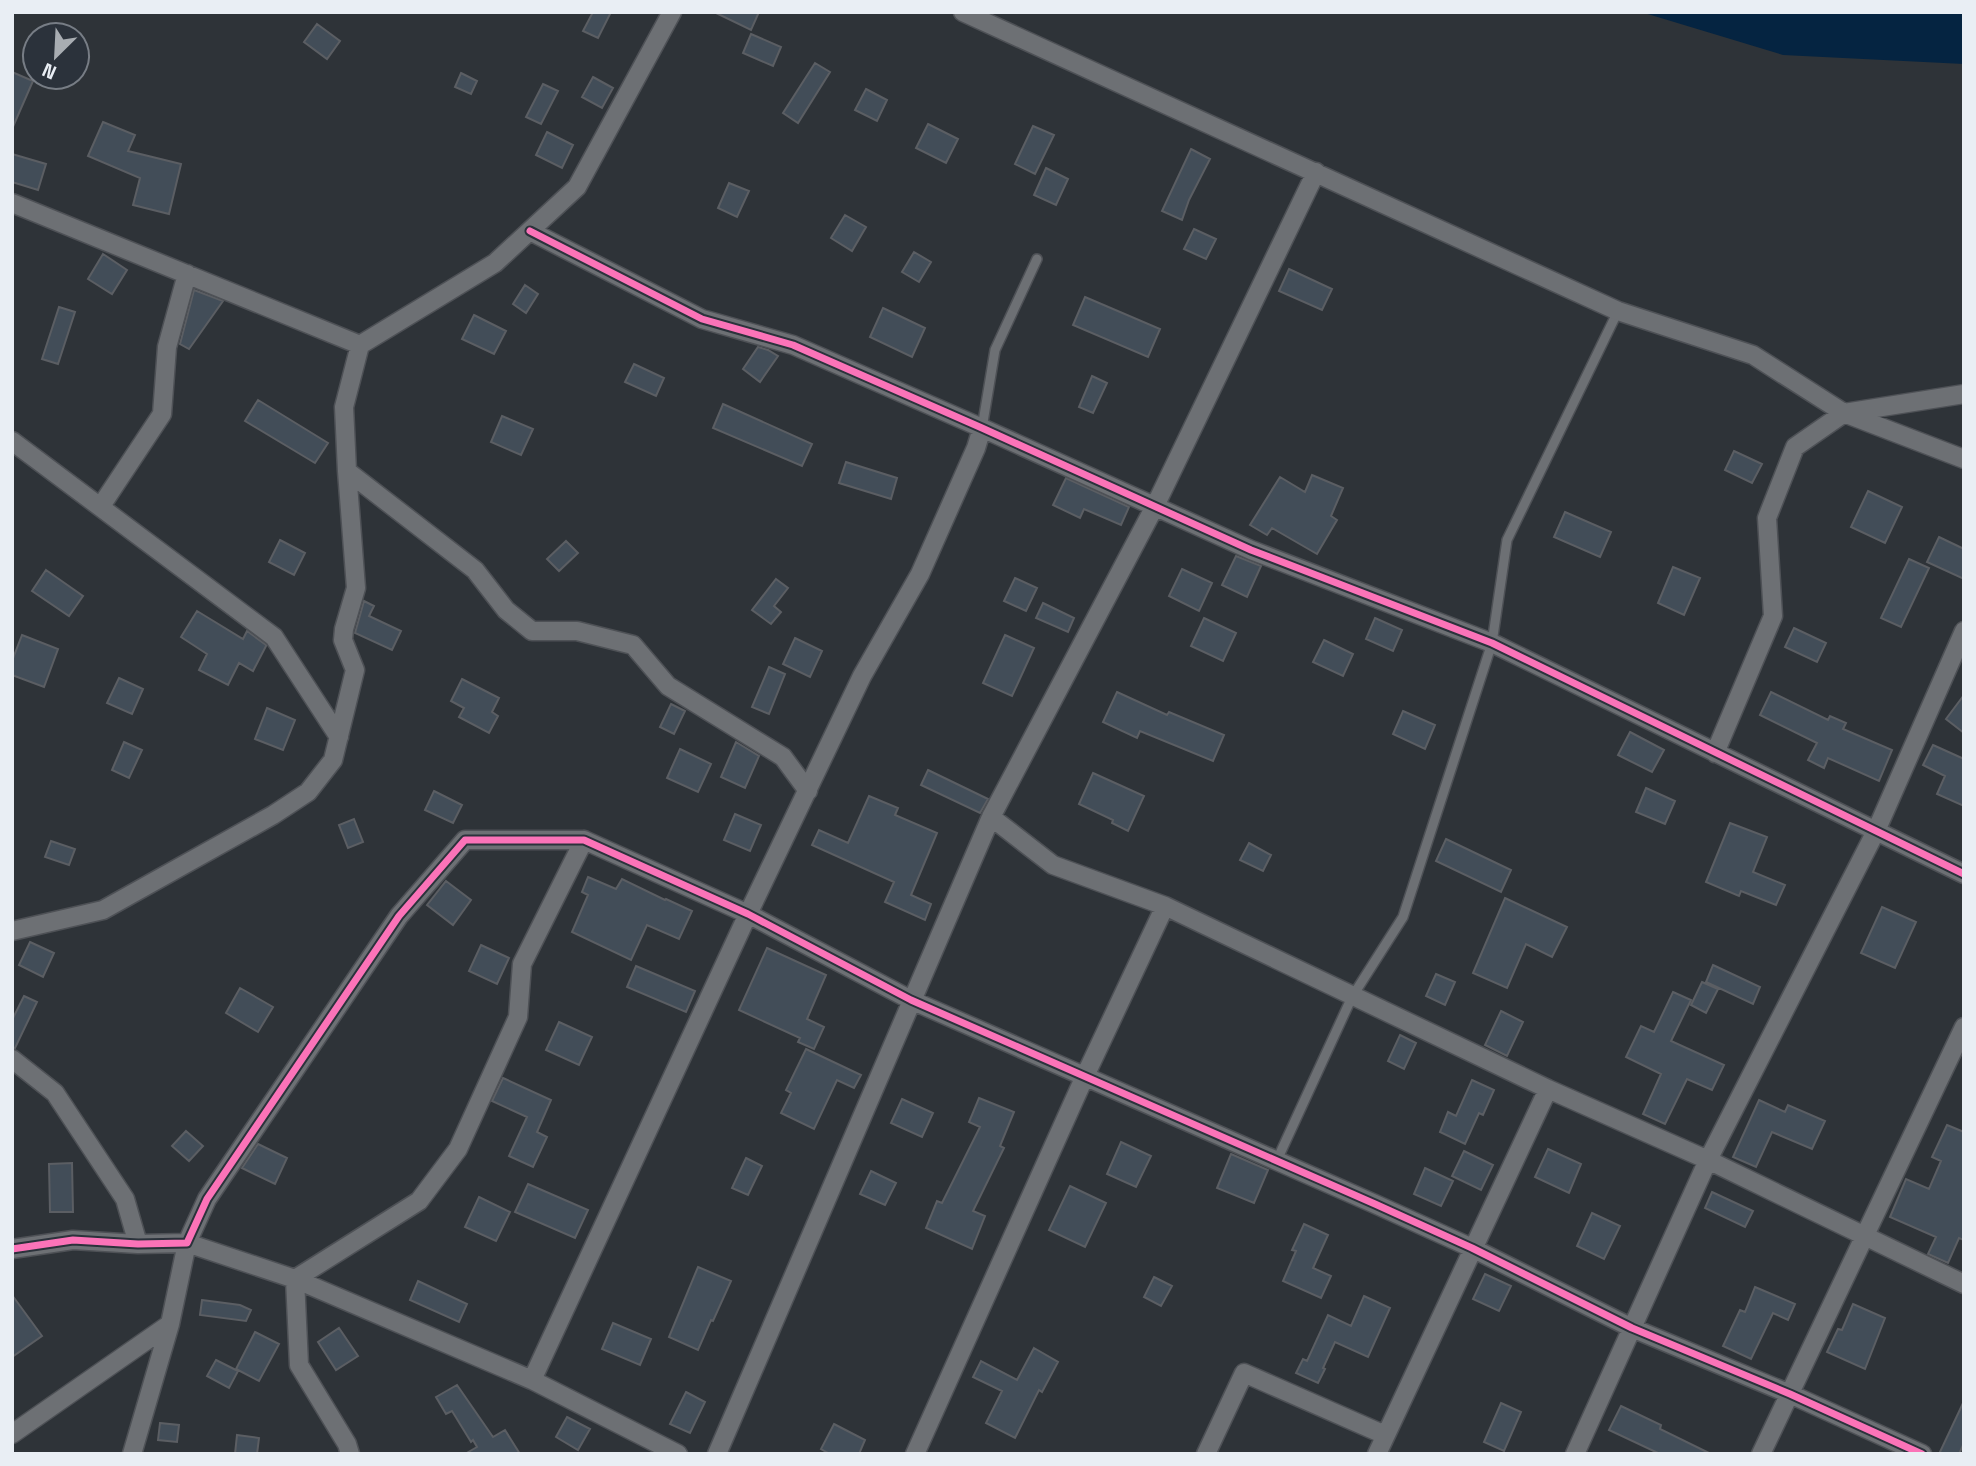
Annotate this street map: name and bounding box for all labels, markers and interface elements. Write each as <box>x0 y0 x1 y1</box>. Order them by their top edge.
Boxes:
north arrow <box>21 21 91 91</box>
text: N <box>38 57 60 85</box>

